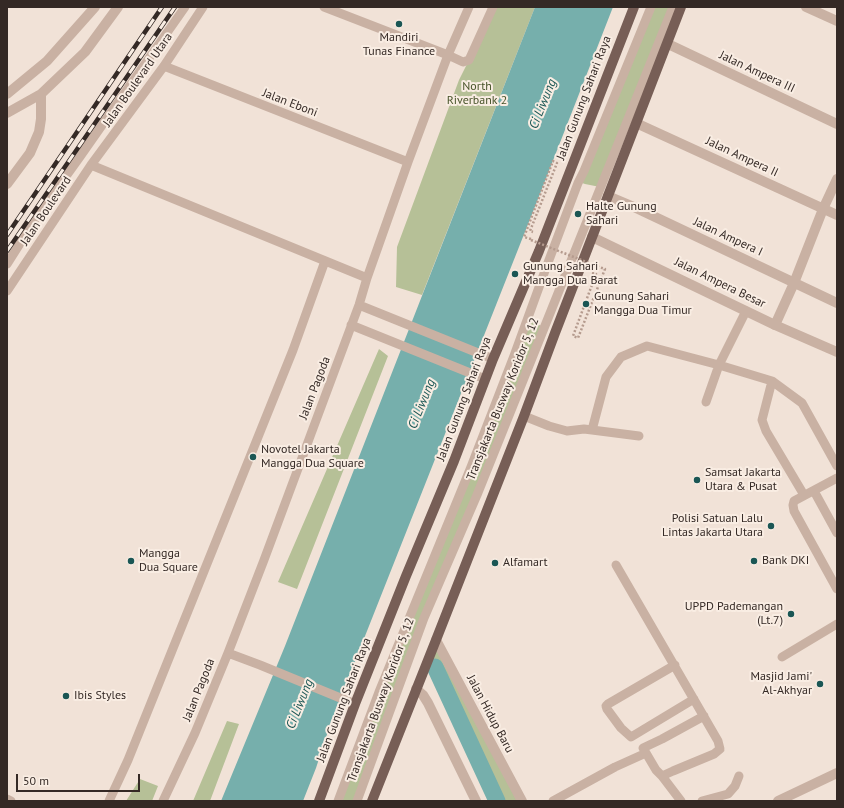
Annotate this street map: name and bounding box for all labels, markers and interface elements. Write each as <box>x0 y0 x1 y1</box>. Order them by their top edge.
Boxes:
marker: Mandiri Tunas Finance <box>394 19 404 29</box>
street label: Jalan Boulevard Utara <box>100 30 176 130</box>
place label: Mandiri Tunas Finance <box>363 31 435 59</box>
street label: Jalan Gunung Sahari Raya <box>554 34 614 162</box>
street label: Jalan Ampera III <box>717 48 797 96</box>
water label: Ci Liwung <box>526 77 560 131</box>
park label: North Riverbank 2 <box>447 80 507 108</box>
street label: Jalan Eboni <box>260 86 320 120</box>
street label: Jalan Ampera II <box>704 134 780 180</box>
street label: Jalan Boulevard <box>18 174 74 248</box>
place label: Halte Gunung Sahari <box>586 200 657 228</box>
marker: Halte Gunung Sahari <box>573 209 583 219</box>
street label: Jalan Ampera I <box>691 215 765 259</box>
street label: Jalan Ampera Besar <box>672 255 768 311</box>
place label: Gunung Sahari Mangga Dua Barat <box>523 260 618 288</box>
marker: Gunung Sahari Mangga Dua Barat <box>510 269 520 279</box>
place label: Gunung Sahari Mangga Dua Timur <box>594 290 692 318</box>
marker: Gunung Sahari Mangga Dua Timur <box>581 299 591 309</box>
street label: Transjakarta Busway Koridor 5, 12 <box>464 316 542 482</box>
street label: Jalan Gunung Sahari Raya <box>434 335 494 463</box>
street label: Jalan Pagoda <box>296 355 334 421</box>
water label: Ci Liwung <box>405 377 439 431</box>
place label: Novotel Jakarta Mangga Dua Square <box>261 443 364 471</box>
marker: Novotel Jakarta Mangga Dua Square <box>248 452 258 462</box>
place label: Samsat Jakarta Utara & Pusat <box>705 466 781 494</box>
marker: Samsat Jakarta Utara & Pusat <box>692 475 702 485</box>
place label: Polisi Satuan Lalu Lintas Jakarta Utara <box>662 512 763 540</box>
marker: Polisi Satuan Lalu Lintas Jakarta Utara <box>766 521 776 531</box>
place label: Mangga Dua Square <box>139 547 198 575</box>
place label: Bank DKI <box>762 554 809 568</box>
marker: Mangga Dua Square <box>126 556 136 566</box>
place label: Alfamart <box>503 556 548 570</box>
marker: Bank DKI <box>749 556 759 566</box>
marker: Alfamart <box>490 558 500 568</box>
place label: UPPD Pademangan (Lt.7) <box>685 600 783 628</box>
marker: UPPD Pademangan (Lt.7) <box>786 609 796 619</box>
street label: Transjakarta Busway Koridor 5, 12 <box>345 616 417 784</box>
street label: Jalan Gunung Sahari Raya <box>314 636 374 764</box>
street label: Jalan Pagoda <box>180 657 218 723</box>
place label: Masjid Jami' Al-Akhyar <box>750 670 812 698</box>
street label: Jalan Hidup Baru <box>463 673 517 755</box>
water label: Ci Liwung <box>283 677 317 731</box>
marker: Masjid Jami' Al-Akhyar <box>815 679 825 689</box>
place label: Ibis Styles <box>74 689 126 703</box>
marker: Ibis Styles <box>61 691 71 701</box>
scale bar <box>18 766 142 792</box>
text: 50 m <box>23 773 49 788</box>

